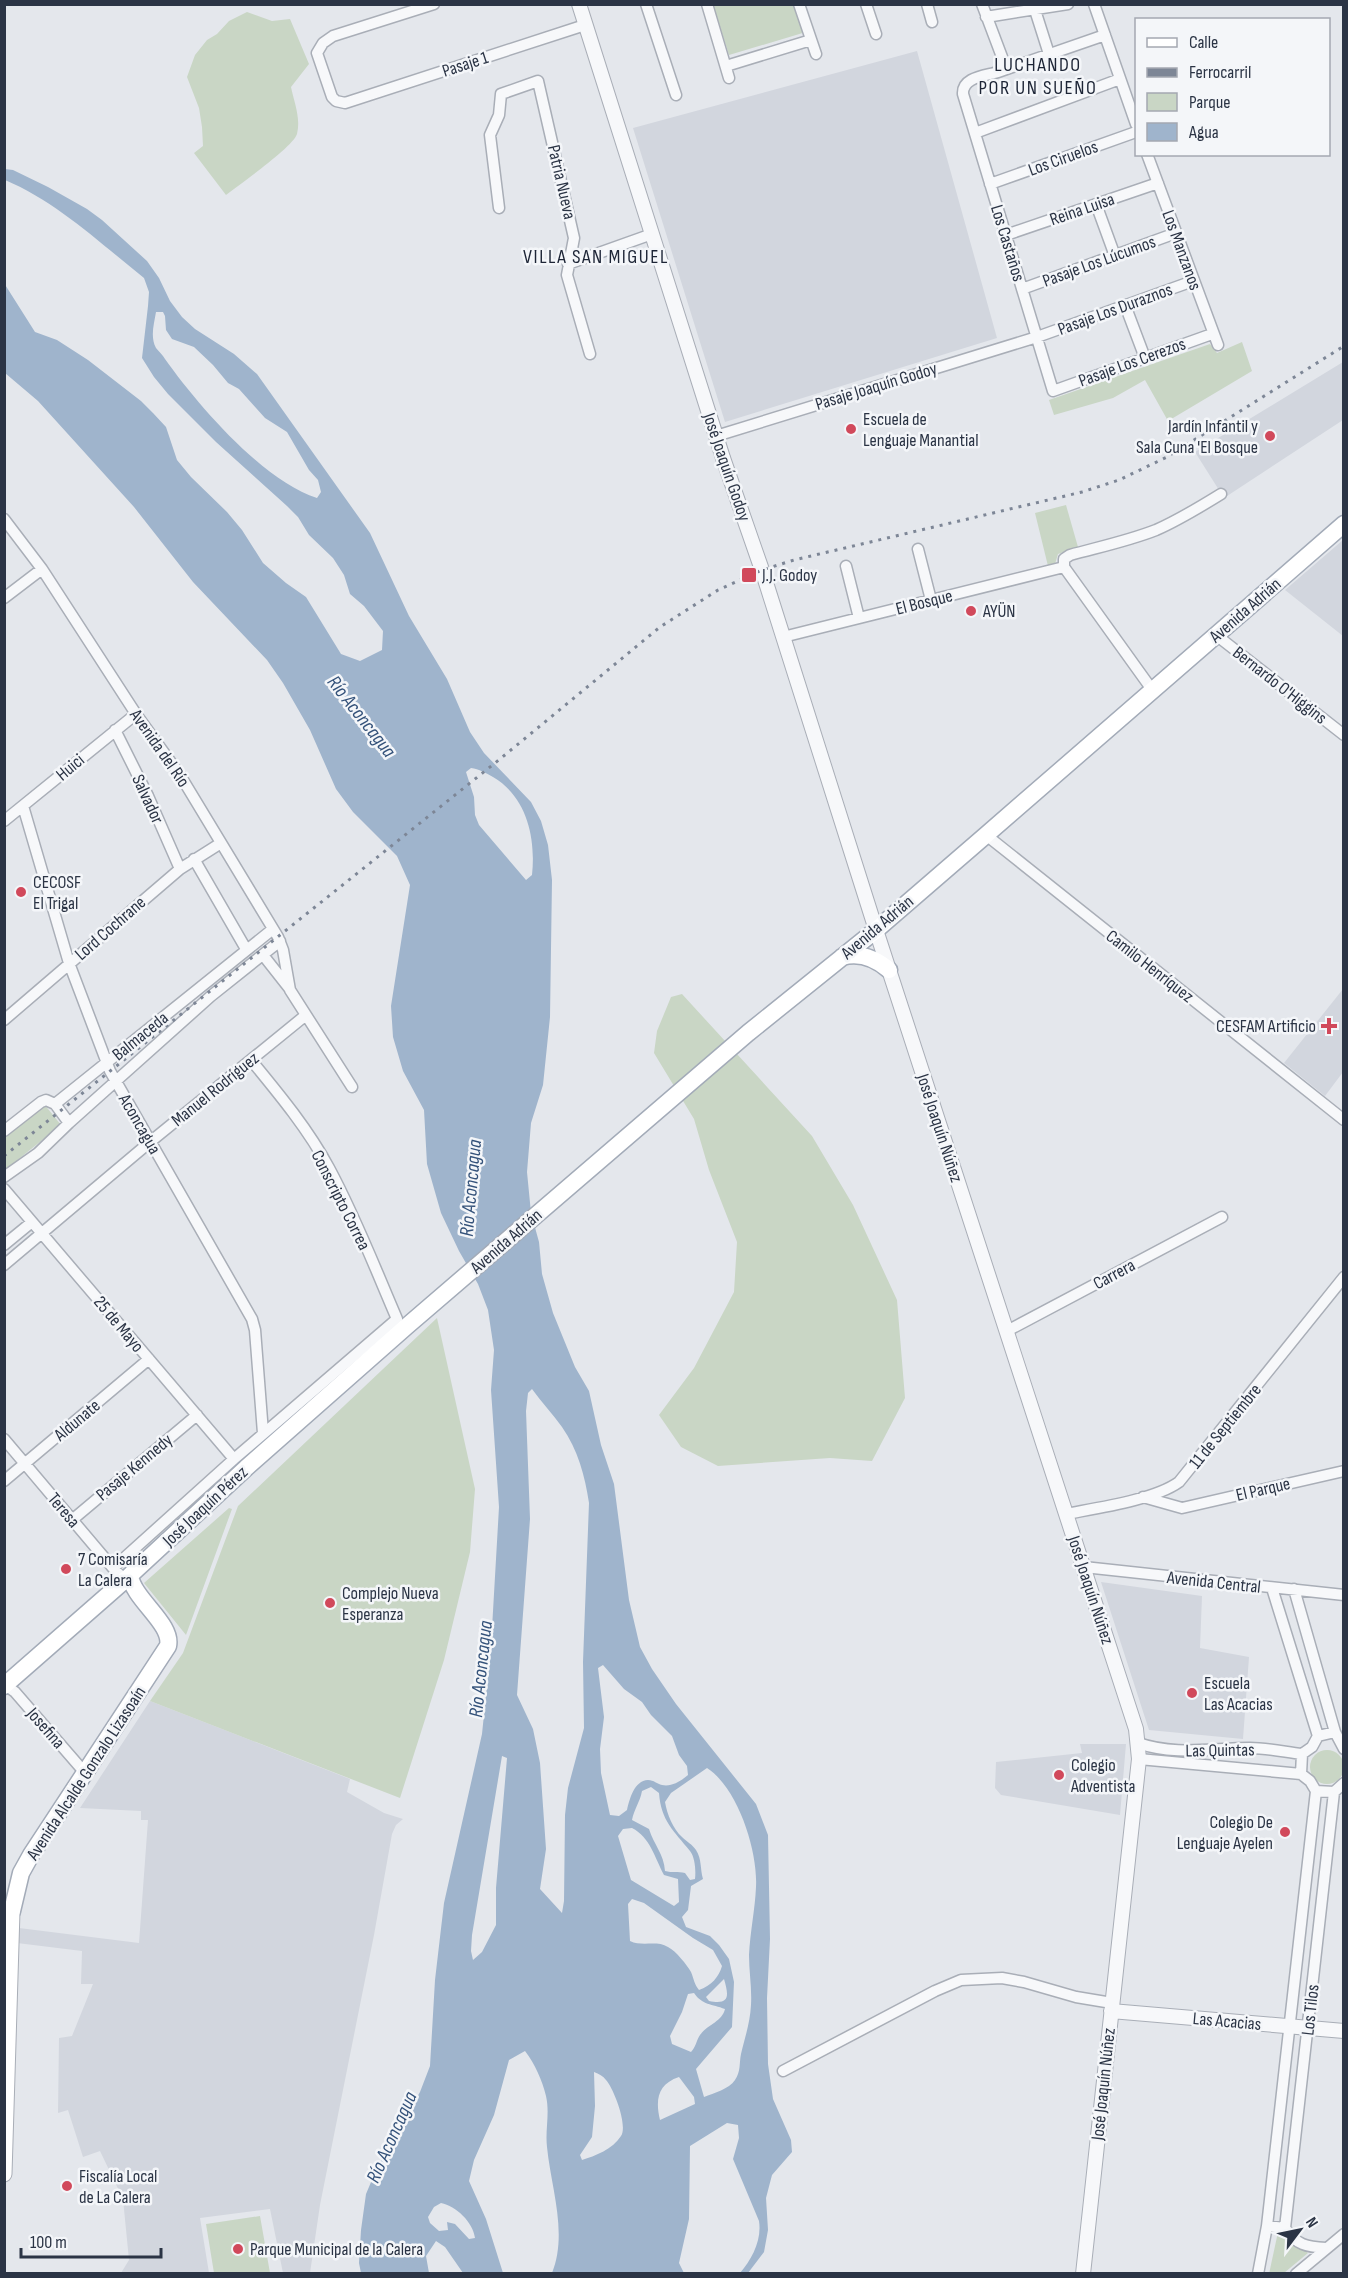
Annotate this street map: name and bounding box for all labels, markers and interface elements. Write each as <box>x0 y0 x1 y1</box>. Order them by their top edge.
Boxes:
legend <box>1135 18 1330 156</box>
text: Calle <box>1189 32 1218 53</box>
street label: Pasaje 1 <box>439 47 492 82</box>
district label: LUCHANDO POR UN SUEÑO <box>979 53 1097 100</box>
text: Ferrocarril <box>1189 62 1251 83</box>
text: Parque <box>1189 92 1230 113</box>
text: Agua <box>1188 122 1219 143</box>
street label: Los Ciruelos <box>1025 136 1101 181</box>
street label: Patria Nueva <box>543 143 580 221</box>
street label: Reina Luisa <box>1047 189 1117 230</box>
street label: Los Castaños <box>986 202 1029 284</box>
street label: Los Manzanos <box>1157 207 1206 293</box>
street label: Pasaje Los Lúcumos <box>1040 231 1158 292</box>
district label: VILLA SAN MIGUEL <box>523 245 669 269</box>
street label: Pasaje Los Duraznos <box>1055 279 1175 340</box>
street label: Pasaje Los Cerezos <box>1076 333 1189 392</box>
street label: Pasaje Joaquín Godoy <box>813 358 940 415</box>
street label: José Joaquín Godoy <box>698 409 755 524</box>
place label: Escuela de Lenguaje Manantial <box>863 409 979 451</box>
place label: Jardín Infantil y Sala Cuna 'El Bosque <box>1136 416 1258 458</box>
marker: Escuela de Lenguaje Manantial <box>844 422 858 436</box>
marker: Jardín Infantil y Sala Cuna 'El Bosque <box>1263 429 1277 443</box>
place label: J.J. Godoy <box>761 565 817 586</box>
marker: J.J. Godoy <box>740 566 758 584</box>
street label: Avenida Adrián <box>1204 574 1285 648</box>
street label: El Bosque <box>894 585 955 620</box>
place label: AYÜN <box>982 601 1016 622</box>
marker: AYÜN <box>964 604 978 618</box>
street label: Bernardo O'Higgins <box>1228 642 1331 729</box>
water label: Río Aconcagua <box>322 671 401 762</box>
street label: Avenida del Río <box>125 705 194 791</box>
street label: Huici <box>52 750 89 785</box>
street label: Salvador <box>127 771 168 827</box>
place label: CECOSF El Trigal <box>33 872 81 914</box>
marker: CECOSF El Trigal <box>14 885 28 899</box>
street label: Avenida Adrián <box>836 891 918 964</box>
street label: Lord Cochrane <box>71 892 150 965</box>
street label: Camilo Henríquez <box>1102 926 1198 1007</box>
street label: Balmaceda <box>108 1008 172 1065</box>
place label: CESFAM Artificio <box>1216 1016 1316 1037</box>
marker: CESFAM Artificio <box>1320 1017 1338 1035</box>
street label: Manuel Rodríguez <box>167 1047 264 1131</box>
street label: José Joaquín Núñez <box>912 1070 967 1186</box>
street label: Aconcagua <box>114 1090 165 1158</box>
water label: Río Aconcagua <box>455 1139 487 1238</box>
street label: Conscripto Correa <box>306 1147 375 1254</box>
street label: Avenida Adrián <box>465 1205 546 1279</box>
street label: Carrera <box>1090 1255 1139 1294</box>
street label: 25 de Mayo <box>89 1292 148 1357</box>
street label: 11 de Septiembre <box>1185 1380 1266 1473</box>
street label: Aldunate <box>49 1395 105 1446</box>
street label: Pasaje Kennedy <box>92 1429 177 1505</box>
street label: José Joaquín Pérez <box>158 1461 252 1552</box>
street label: El Parque <box>1234 1473 1292 1506</box>
street label: Teresa <box>43 1489 84 1532</box>
street label: José Joaquín Núñez <box>1063 1532 1118 1648</box>
place label: 7 Comisaría La Calera <box>78 1549 148 1591</box>
marker: 7 Comisaría La Calera <box>59 1562 73 1576</box>
street label: Avenida Central <box>1165 1567 1262 1598</box>
place label: Complejo Nueva Esperanza <box>342 1583 439 1625</box>
marker: Complejo Nueva Esperanza <box>323 1596 337 1610</box>
water label: Río Aconcagua <box>464 1620 498 1719</box>
place label: Escuela Las Acacias <box>1204 1673 1273 1715</box>
street label: Avenida Alcalde Gonzalo Lizasoaín <box>22 1683 150 1865</box>
marker: Escuela Las Acacias <box>1185 1686 1199 1700</box>
street label: Josefina <box>22 1703 69 1753</box>
street label: Las Quintas <box>1185 1739 1255 1762</box>
place label: Colegio Adventista <box>1070 1755 1136 1797</box>
marker: Colegio Adventista <box>1052 1768 1066 1782</box>
place label: Colegio De Lenguaje Ayelen <box>1177 1812 1273 1854</box>
marker: Colegio De Lenguaje Ayelen <box>1278 1825 1292 1839</box>
street label: Los Tilos <box>1297 1983 1324 2037</box>
street label: Las Acacias <box>1192 2008 1262 2035</box>
street label: José Joaquín Núñez <box>1087 2026 1120 2142</box>
water label: Río Aconcagua <box>361 2088 423 2187</box>
place label: Fiscalía Local de La Calera <box>79 2166 157 2208</box>
marker: Fiscalía Local de La Calera <box>60 2179 74 2193</box>
north arrow <box>1270 2200 1330 2260</box>
text: N <box>1301 2214 1322 2232</box>
scale bar <box>21 2221 160 2259</box>
text: 100 m <box>30 2232 67 2253</box>
place label: Parque Municipal de la Calera <box>250 2239 423 2260</box>
marker: Parque Municipal de la Calera <box>231 2242 245 2256</box>

